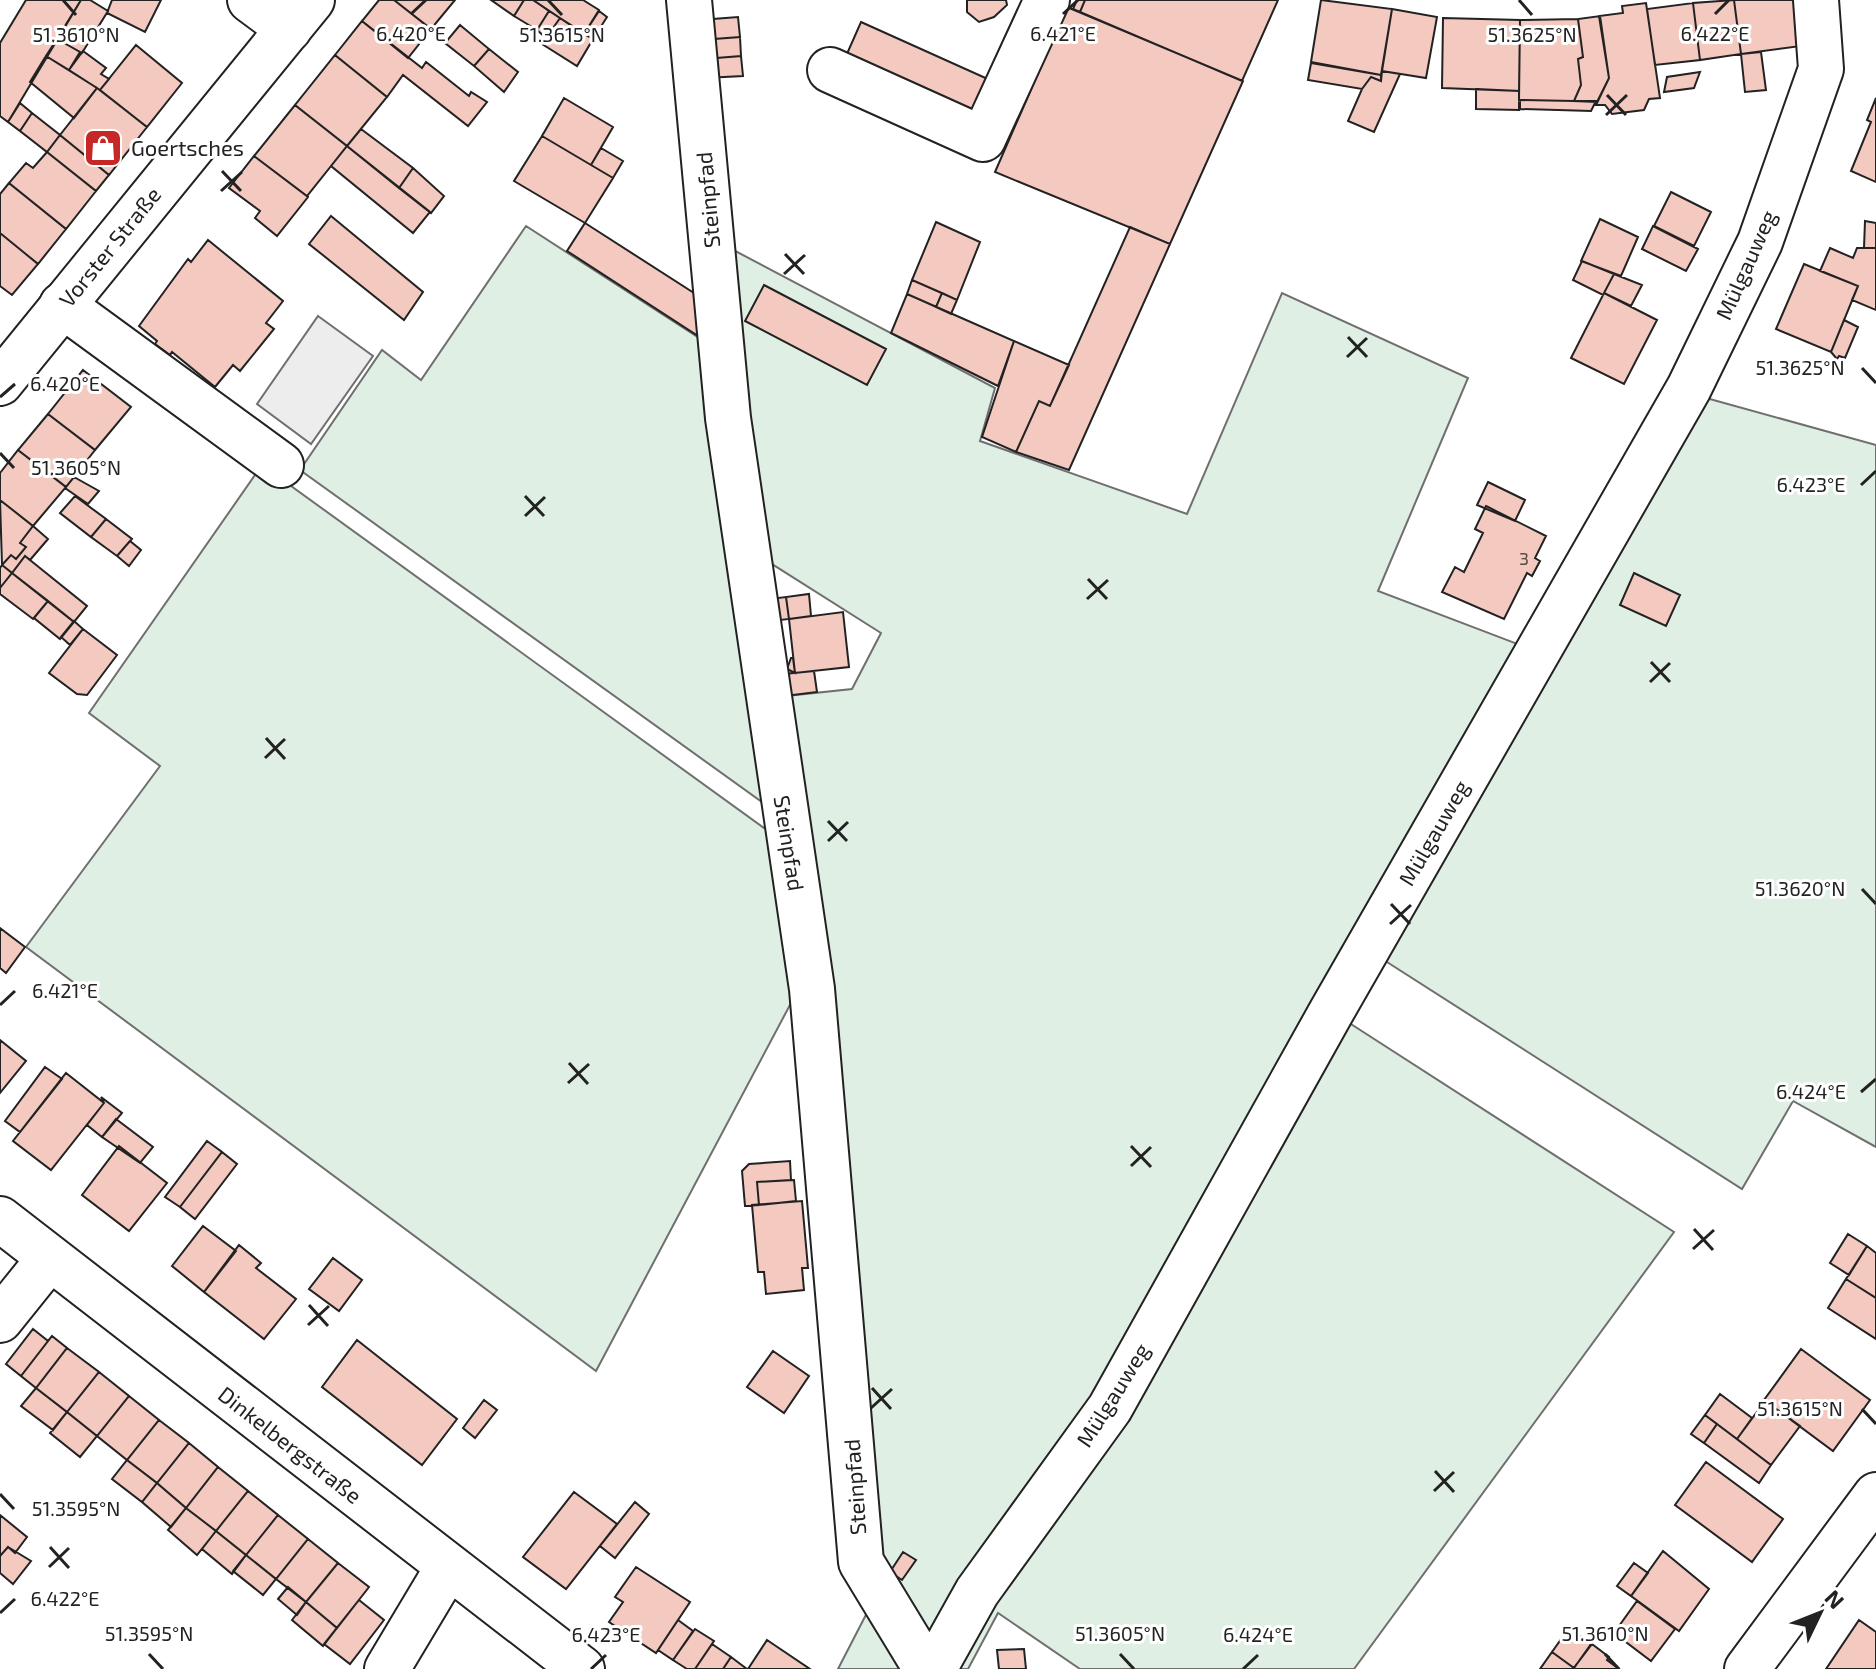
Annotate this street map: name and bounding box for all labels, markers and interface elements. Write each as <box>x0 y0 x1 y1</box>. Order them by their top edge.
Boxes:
text: 6.420°E <box>376 21 446 45</box>
text: 6.421°E <box>1030 21 1096 45</box>
text: 6.422°E <box>1680 21 1750 45</box>
text: 51.3610°N <box>32 22 120 46</box>
text: 51.3615°N <box>519 22 605 46</box>
text: 51.3625°N <box>1487 22 1577 46</box>
shop icon: Goertsches <box>82 127 124 169</box>
place label: Goertsches <box>131 134 244 160</box>
street label: Steinpfad <box>690 151 724 249</box>
street label: Vorster Straße <box>53 181 165 312</box>
street label: Mülgauweg <box>1709 206 1781 323</box>
text: 51.3625°N <box>1755 355 1845 379</box>
text: 6.420°E <box>30 371 100 395</box>
text: 51.3605°N <box>31 455 121 479</box>
text: 6.423°E <box>1777 472 1845 496</box>
house number: 3 <box>1519 547 1529 569</box>
street label: Mülgauweg <box>1393 775 1474 890</box>
street label: Steinpfad <box>770 793 810 893</box>
text: 51.3620°N <box>1755 876 1845 900</box>
text: 6.421°E <box>32 978 98 1002</box>
text: 6.424°E <box>1776 1079 1846 1103</box>
street label: Mülgauweg <box>1070 1338 1154 1451</box>
street label: Dinkelbergstraße <box>214 1380 367 1508</box>
text: 51.3615°N <box>1757 1396 1843 1420</box>
street label: Steinpfad <box>838 1438 870 1536</box>
text: 51.3595°N <box>32 1496 120 1520</box>
north arrow <box>1780 1573 1860 1653</box>
text: N <box>1820 1584 1850 1613</box>
text: 6.422°E <box>30 1586 100 1610</box>
text: 51.3595°N <box>105 1621 193 1645</box>
text: 51.3605°N <box>1075 1621 1165 1645</box>
text: 51.3610°N <box>1561 1621 1649 1645</box>
text: 6.423°E <box>572 1622 640 1646</box>
text: 6.424°E <box>1223 1622 1293 1646</box>

